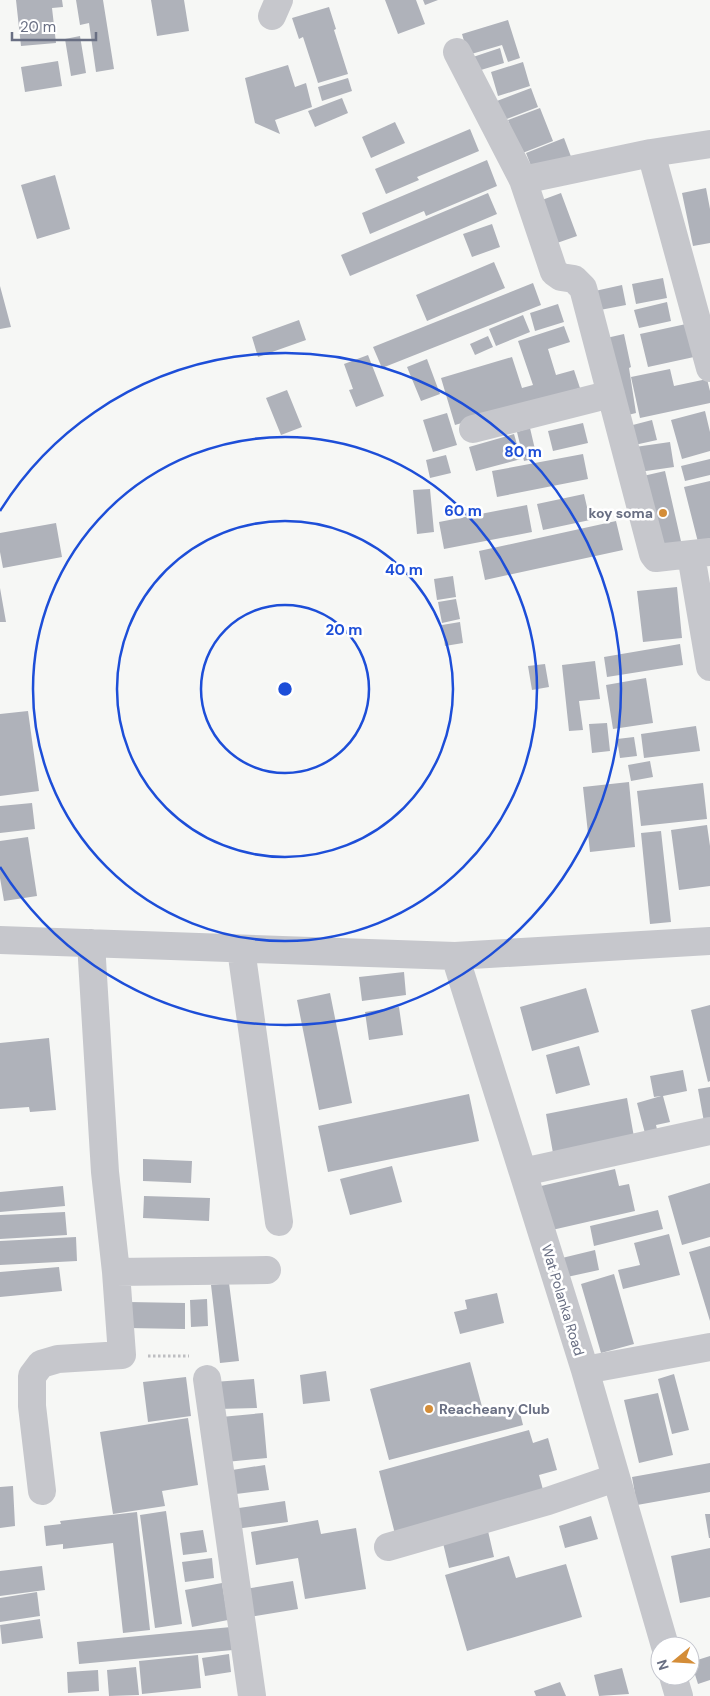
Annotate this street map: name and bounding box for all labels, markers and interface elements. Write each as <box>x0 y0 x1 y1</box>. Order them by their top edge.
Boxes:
scale bar <box>12 10 96 42</box>
text: 20 m <box>20 17 56 37</box>
text: 80 m <box>504 442 542 462</box>
text: 60 m <box>444 501 482 521</box>
place label: koy soma <box>588 504 653 522</box>
marker: koy soma <box>657 507 669 519</box>
text: 40 m <box>385 560 423 580</box>
text: 20 m <box>326 620 362 640</box>
centre of rings <box>276 680 294 698</box>
street label: Wat Polanka Road <box>538 1242 588 1358</box>
place label: Reacheany Club <box>439 1400 550 1418</box>
marker: Reacheany Club <box>423 1403 435 1415</box>
north arrow <box>650 1636 700 1686</box>
text: N <box>652 1657 673 1673</box>

